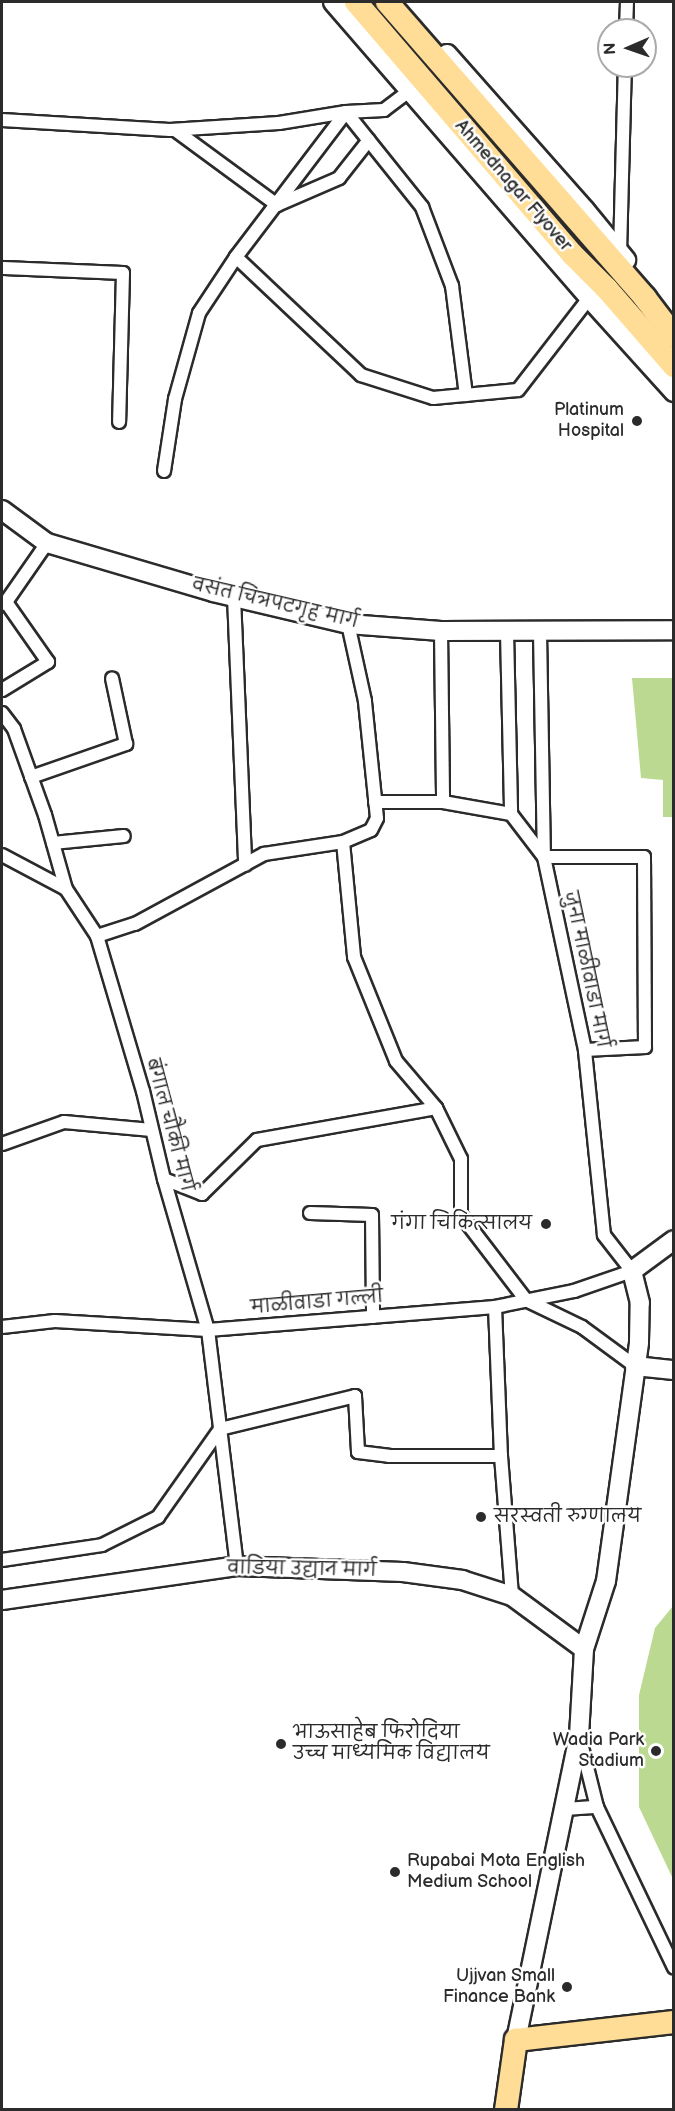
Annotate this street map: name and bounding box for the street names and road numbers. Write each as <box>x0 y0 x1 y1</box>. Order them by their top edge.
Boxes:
street label: Ahmednagar Flyover <box>450 116 576 256</box>
street label: वसंत चित्रपटगृह मार्ग <box>190 574 360 634</box>
street label: जुना माळीवाडा मार्ग <box>559 890 613 1050</box>
street label: बंगाल चौकी मार्ग <box>141 1056 197 1194</box>
street label: माळीवाडा गल्ली <box>250 1286 384 1320</box>
street label: वाडिया उद्यान मार्ग <box>227 1558 377 1582</box>

